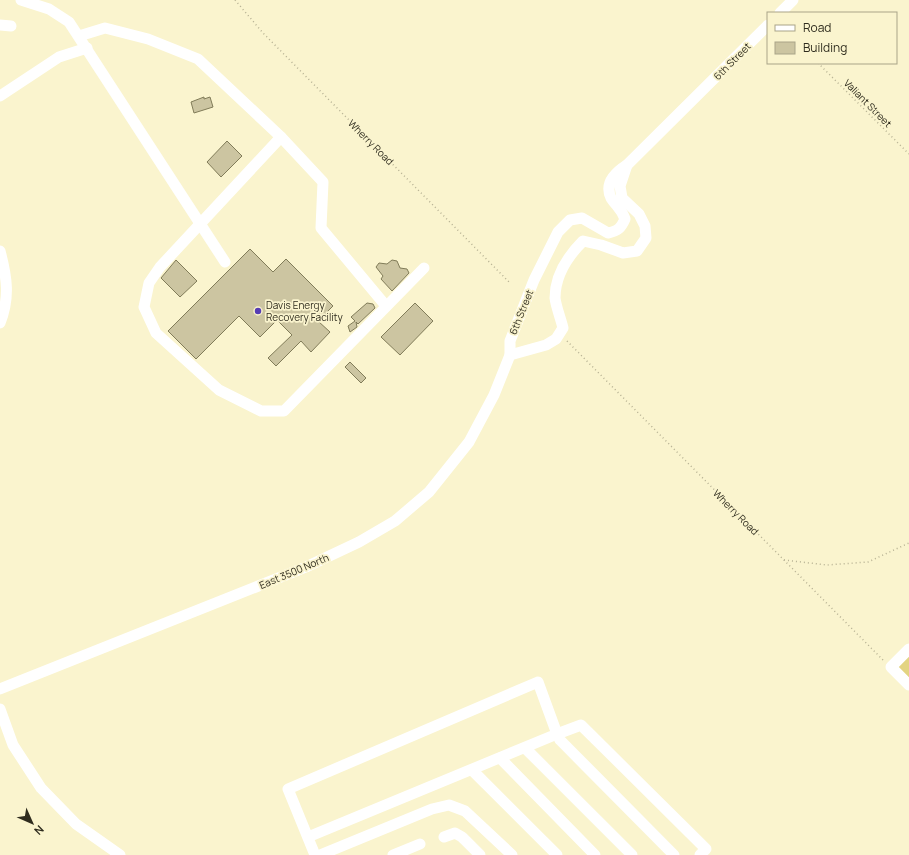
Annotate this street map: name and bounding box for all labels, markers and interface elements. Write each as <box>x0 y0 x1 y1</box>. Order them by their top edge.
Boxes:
legend <box>767 12 897 64</box>
text: Road <box>803 19 831 36</box>
street label: 6th Street <box>710 39 754 83</box>
text: Building <box>803 39 847 56</box>
street label: Valiant Street <box>841 76 895 130</box>
street label: Wherry Road <box>345 116 397 168</box>
street label: 6th Street <box>506 287 536 337</box>
place label: Davis Energy Recovery Facility <box>266 298 343 324</box>
marker: Davis Energy Recovery Facility <box>253 306 263 316</box>
street label: Wherry Road <box>710 486 762 538</box>
street label: East 3500 North <box>257 550 331 592</box>
north arrow <box>12 803 52 843</box>
text: N <box>31 822 48 839</box>

